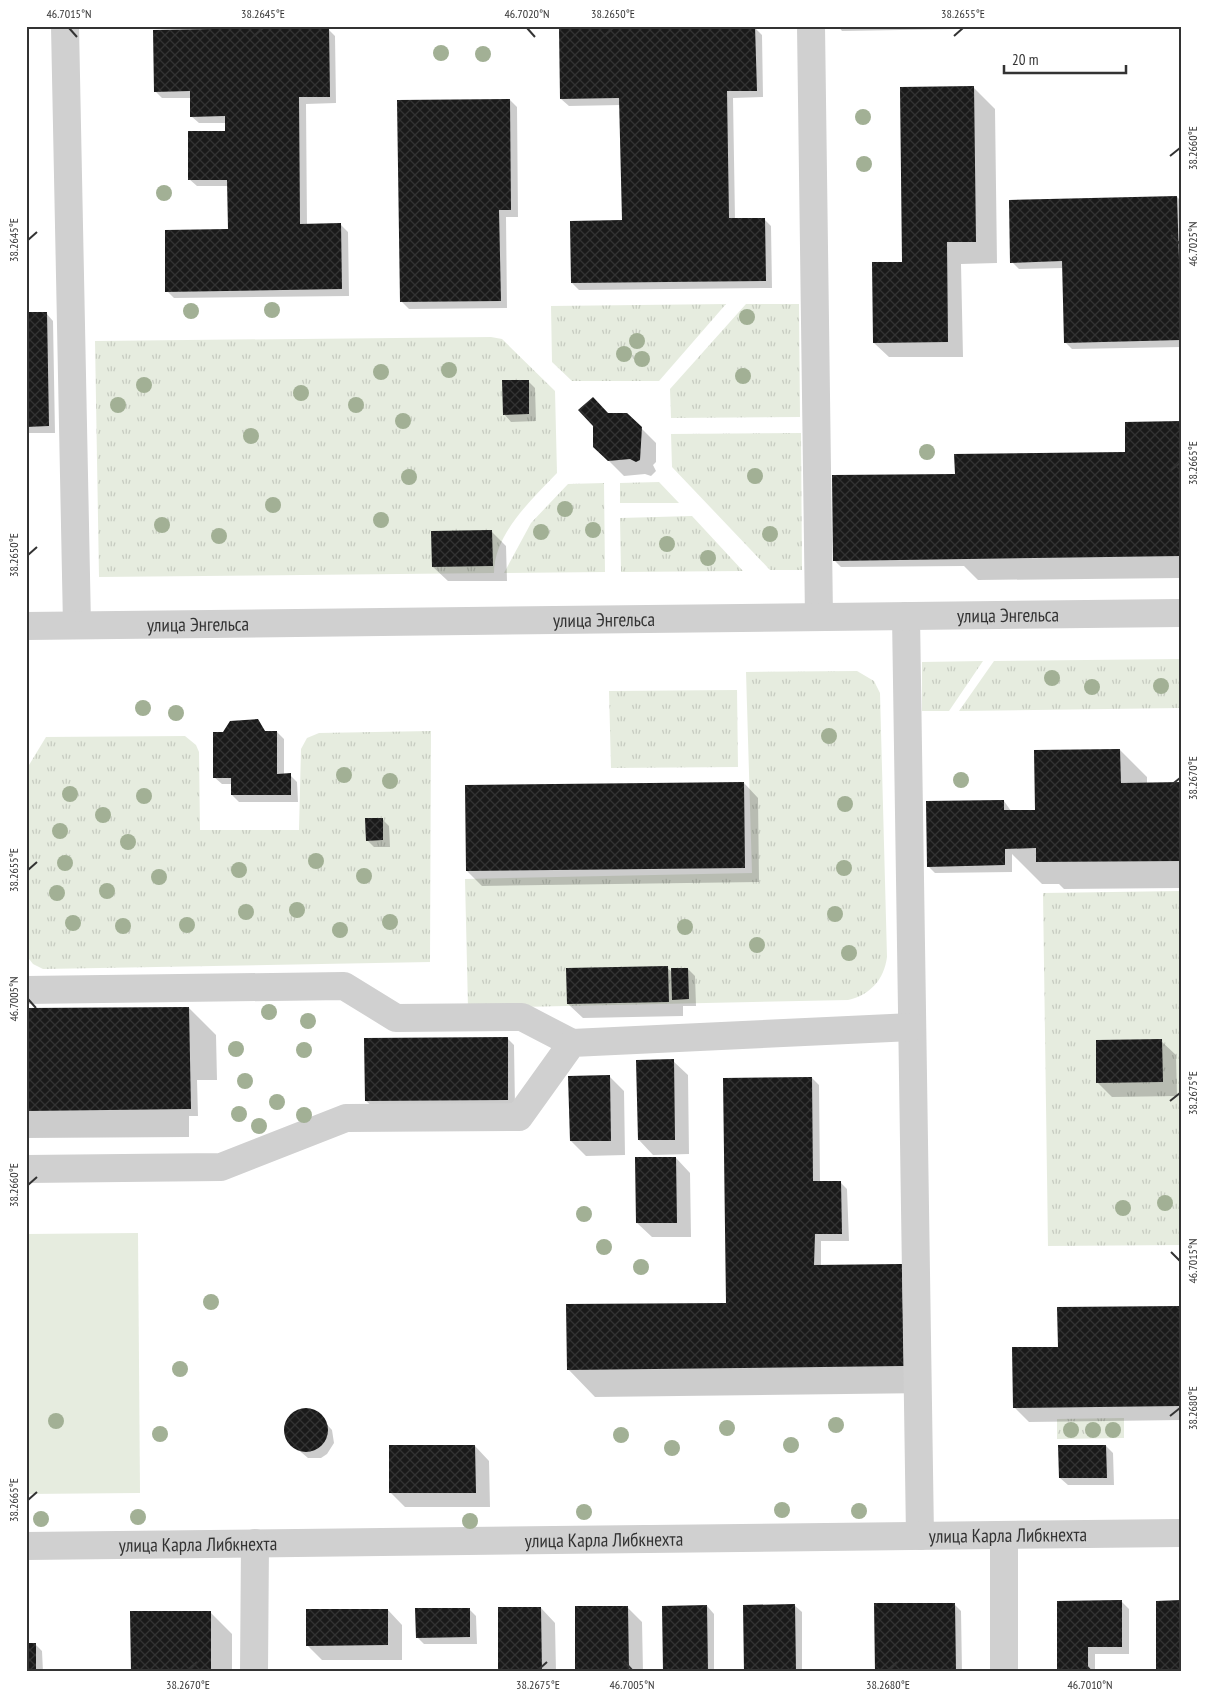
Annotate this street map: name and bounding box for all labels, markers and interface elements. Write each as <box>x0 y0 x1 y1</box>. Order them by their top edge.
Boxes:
text: 46.7015°N <box>46 6 92 21</box>
text: 38.2645°E <box>241 6 285 21</box>
text: 46.7020°N <box>504 6 550 21</box>
text: 38.2650°E <box>591 6 635 21</box>
text: 38.2655°E <box>941 6 985 21</box>
scale bar <box>1004 42 1127 74</box>
text: 20 m <box>1012 50 1038 69</box>
text: 38.2660°E <box>1185 126 1200 170</box>
text: 38.2645°E <box>6 218 21 262</box>
text: 46.7025°N <box>1185 221 1200 267</box>
text: 38.2665°E <box>1185 441 1200 485</box>
text: 38.2650°E <box>6 533 21 577</box>
street label: улица Энгельса <box>957 602 1059 628</box>
street label: улица Энгельса <box>553 607 655 632</box>
street label: улица Энгельса <box>147 611 249 637</box>
text: 38.2670°E <box>1185 756 1200 800</box>
text: 38.2655°E <box>6 848 21 892</box>
text: 46.7005°N <box>6 976 21 1022</box>
text: 38.2675°E <box>1185 1071 1200 1115</box>
text: 38.2660°E <box>6 1163 21 1207</box>
text: 46.7015°N <box>1185 1238 1200 1284</box>
text: 38.2680°E <box>1185 1386 1200 1430</box>
text: 38.2665°E <box>6 1478 21 1522</box>
street label: улица Карла Либкнехта <box>929 1522 1087 1548</box>
street label: улица Карла Либкнехта <box>525 1527 683 1552</box>
street label: улица Карла Либкнехта <box>119 1531 277 1557</box>
text: 38.2670°E <box>166 1677 210 1692</box>
text: 38.2675°E <box>516 1677 560 1692</box>
text: 46.7005°N <box>609 1677 655 1692</box>
text: 38.2680°E <box>866 1677 910 1692</box>
text: 46.7010°N <box>1067 1677 1113 1692</box>

